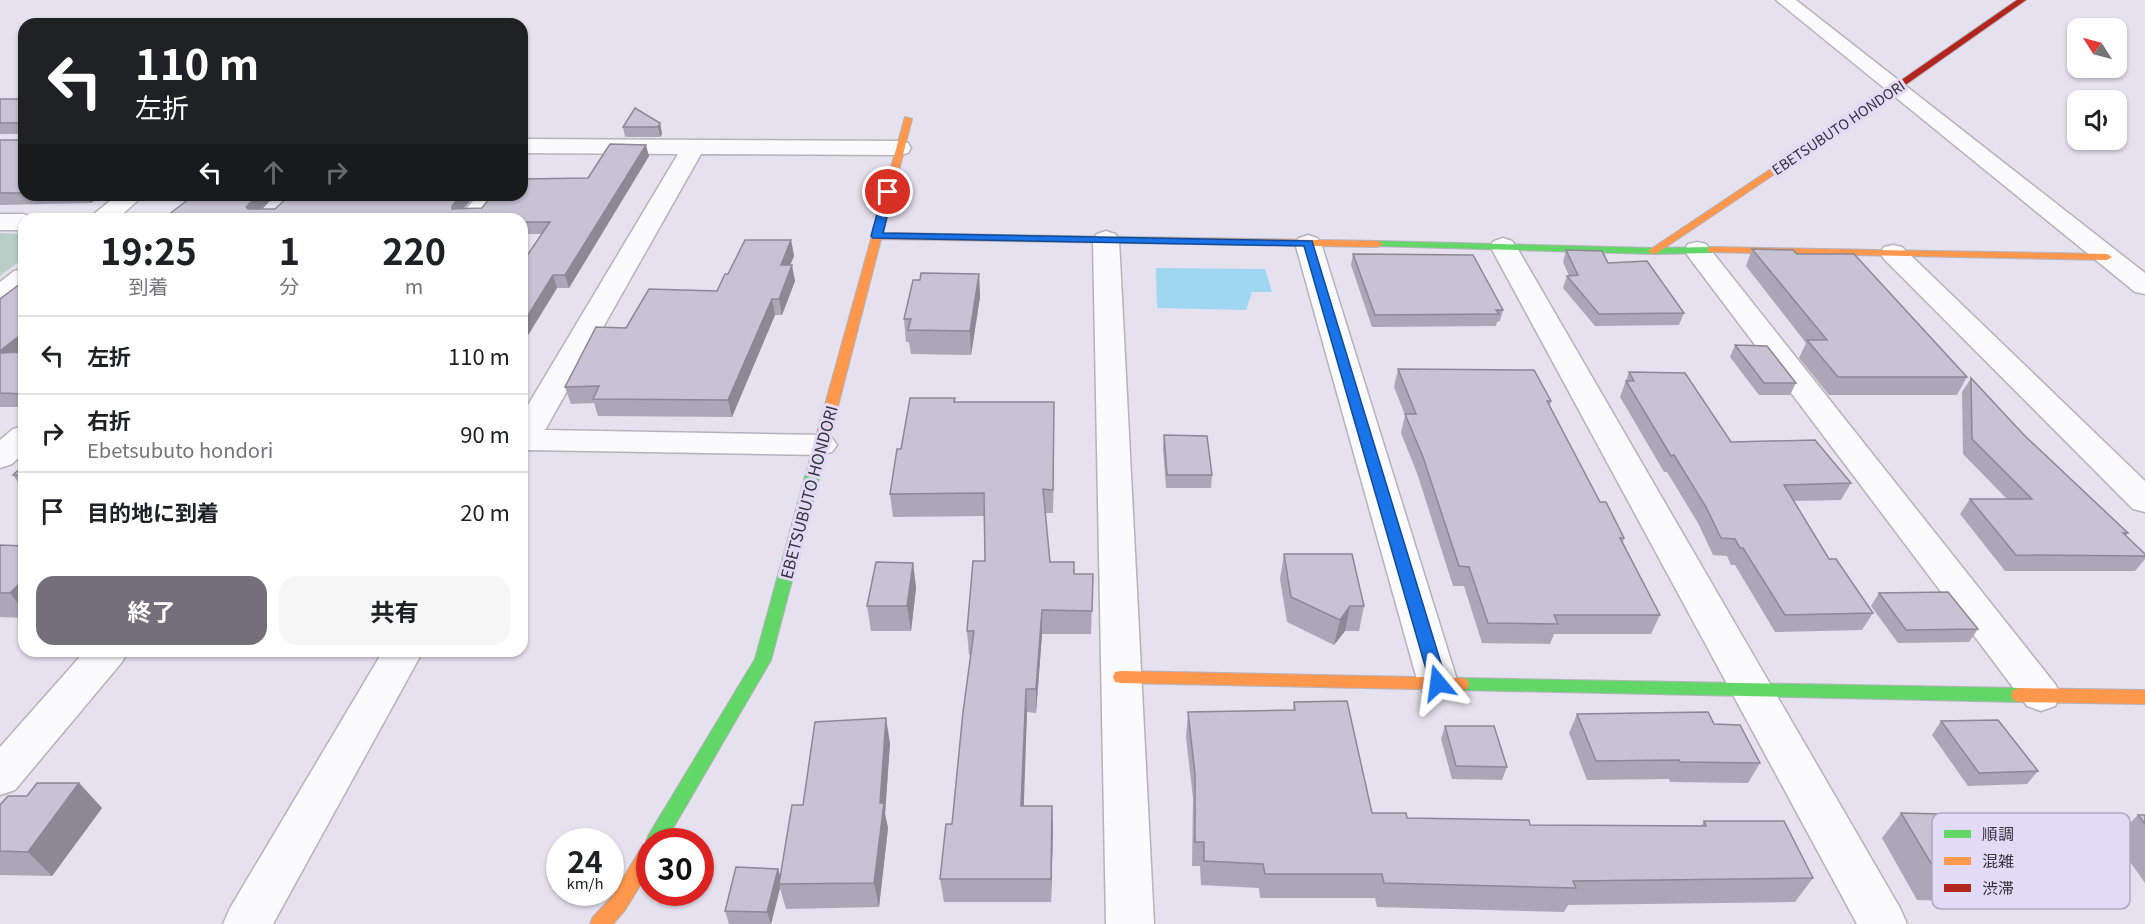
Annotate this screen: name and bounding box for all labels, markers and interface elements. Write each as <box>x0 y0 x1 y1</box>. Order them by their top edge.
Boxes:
north arrow <box>2067 18 2127 78</box>
map controls <box>2067 18 2127 150</box>
text: 110 m <box>135 31 259 92</box>
icon: left <box>36 42 114 120</box>
street label: EBETSUBUTO HONDORI <box>1768 75 1908 179</box>
text: 左折 <box>135 87 189 126</box>
button: sound <box>2067 90 2127 150</box>
icon: left <box>194 156 227 189</box>
icon: ahead <box>257 156 290 189</box>
icon: right <box>320 156 353 189</box>
pin <box>862 166 913 217</box>
icon: arrive <box>871 175 904 208</box>
text: 19:25 <box>100 223 197 275</box>
text: 1 <box>279 223 300 275</box>
text: 220 <box>382 223 446 275</box>
text: 到着 <box>128 271 168 300</box>
text: 分 <box>279 271 299 300</box>
text: m <box>405 271 423 300</box>
icon: left <box>36 339 69 372</box>
text: 左折 <box>87 339 131 371</box>
text: 110 m <box>448 339 510 371</box>
text: 右折 <box>87 403 131 435</box>
street label: EBETSUBUTO HONDORI <box>773 403 843 581</box>
icon: right <box>36 417 69 450</box>
text: 90 m <box>460 417 510 449</box>
text: Ebetsubuto hondori <box>87 435 273 464</box>
icon: arrive <box>36 495 69 528</box>
text: 目的地に到着 <box>87 495 219 527</box>
text: 20 m <box>460 495 510 527</box>
button: 終了 <box>36 576 267 645</box>
button: 共有 <box>279 576 510 645</box>
position arrow <box>1406 651 1470 715</box>
legend <box>1932 813 2130 909</box>
text: 順調 <box>1982 821 2014 845</box>
speed limit sign: 30 <box>636 828 714 906</box>
text: 24 <box>567 838 603 882</box>
text: 混雑 <box>1982 848 2014 872</box>
text: km/h <box>566 872 604 893</box>
text: 渋滞 <box>1982 875 2014 899</box>

